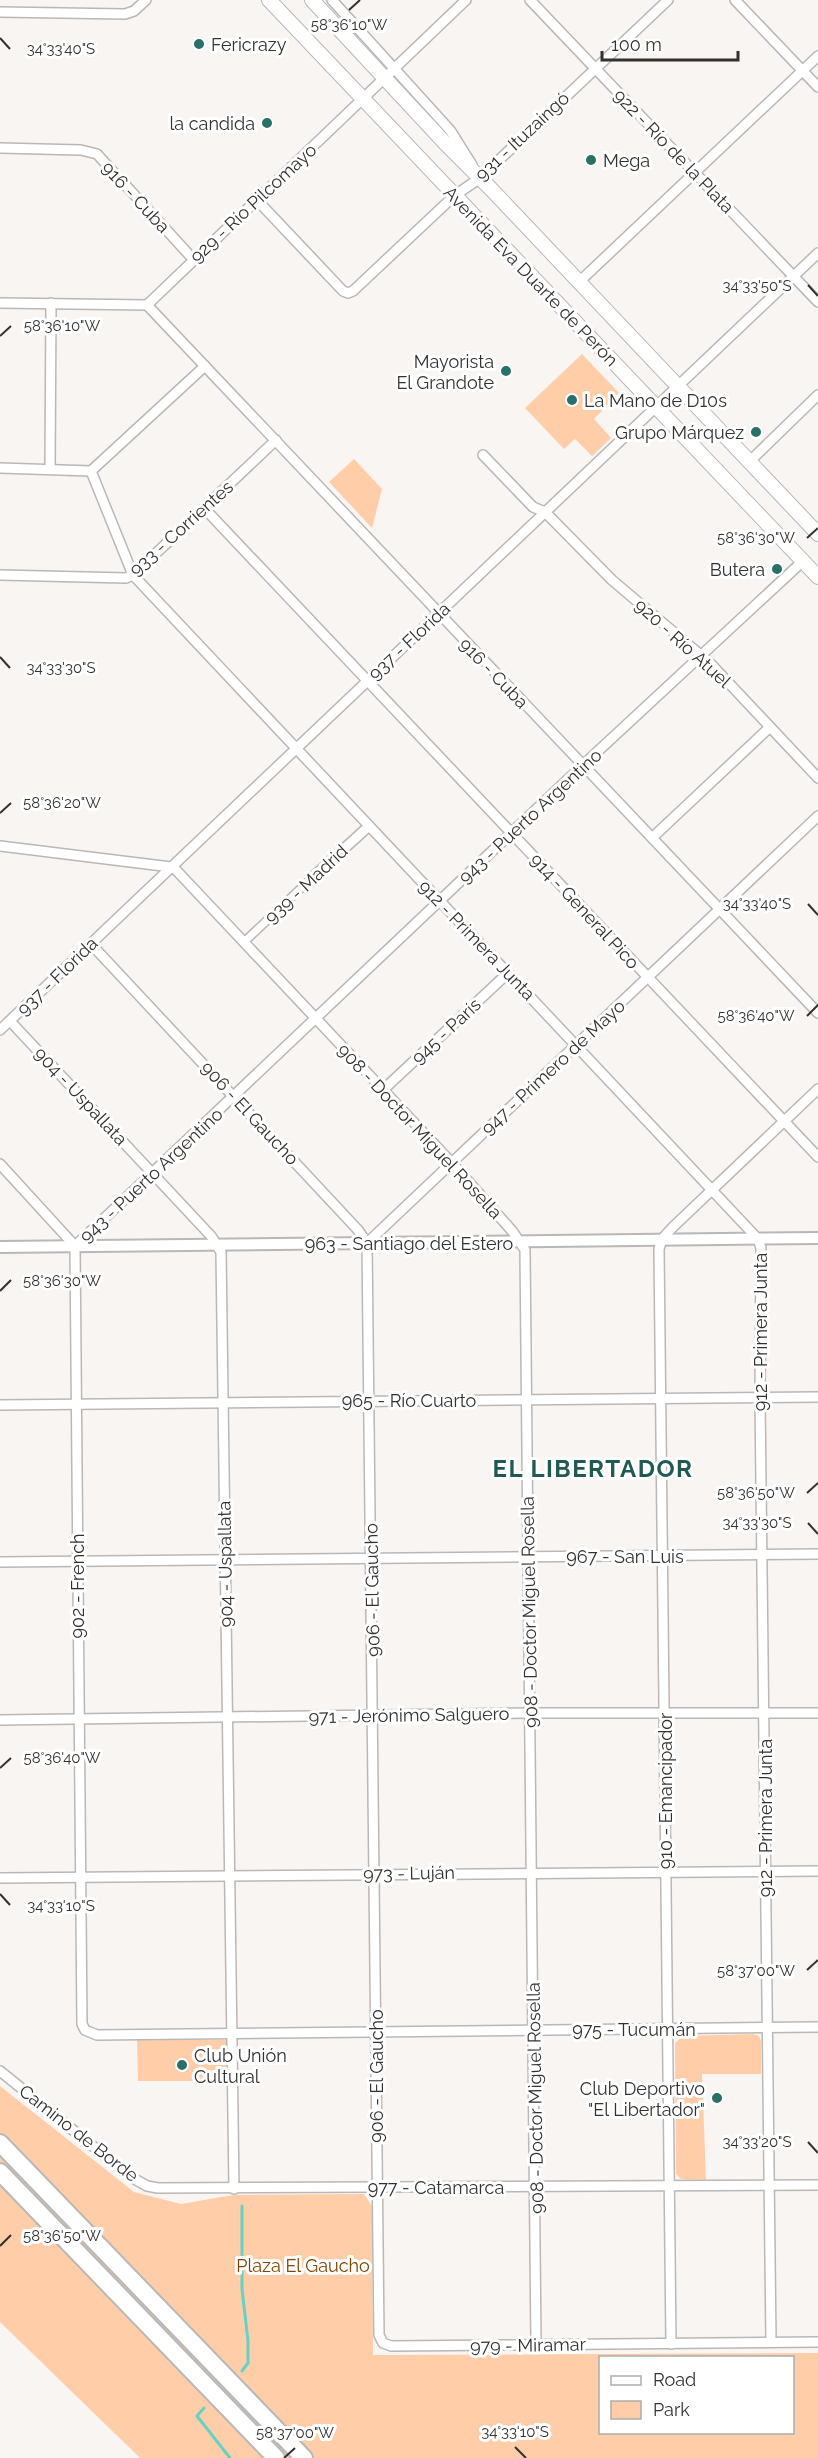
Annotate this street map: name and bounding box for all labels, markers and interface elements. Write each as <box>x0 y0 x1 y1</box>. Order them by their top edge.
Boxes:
text: 58°36'10"W <box>311 16 388 34</box>
scale bar <box>602 24 738 62</box>
place label: Fericrazy <box>211 34 287 55</box>
text: 100 m <box>611 34 662 55</box>
marker: Fericrazy <box>192 37 206 51</box>
text: 34°33'40"S <box>27 40 95 58</box>
street label: 922 - Río de la Plata <box>609 85 739 217</box>
street label: 931 - Ituzaingó <box>471 87 573 185</box>
place label: la candida <box>169 113 255 134</box>
marker: la candida <box>260 116 274 130</box>
street label: 929 - Río Pilcomayo <box>186 139 321 267</box>
place label: Mega <box>603 150 650 171</box>
marker: Mega <box>584 153 598 167</box>
street label: 916 - Cuba <box>98 157 174 237</box>
street label: Avenida Eva Duarte de Perón <box>440 182 622 370</box>
text: 34°33'50"S <box>722 277 792 295</box>
text: 58°36'10"W <box>24 317 101 335</box>
place label: Mayorista El Grandote <box>396 351 494 393</box>
marker: Mayorista El Grandote <box>499 364 513 378</box>
place label: La Mano de D10s <box>584 390 727 411</box>
marker: La Mano de D10s <box>565 393 579 407</box>
place label: Grupo Márquez <box>615 422 744 443</box>
marker: Grupo Márquez <box>749 425 763 439</box>
street label: 933 - Corrientes <box>125 476 237 580</box>
text: 58°36'30"W <box>717 529 795 547</box>
place label: Butera <box>710 559 765 580</box>
marker: Butera <box>770 562 784 576</box>
street label: 920 - Río Atuel <box>631 594 735 692</box>
street label: 937 - Florida <box>364 598 454 684</box>
street label: 916 - Cuba <box>455 633 533 713</box>
text: 34°33'30"S <box>26 659 96 677</box>
street label: 943 - Puerto Argentino <box>454 744 606 888</box>
text: 58°36'20"W <box>23 794 101 812</box>
street label: 939 - Madrid <box>260 840 352 928</box>
street label: 914 - General Pico <box>526 849 644 973</box>
street label: 912 - Primera Junta <box>414 876 540 1004</box>
text: 34°33'40"S <box>723 895 791 913</box>
street label: 937 - Florida <box>12 932 102 1020</box>
street label: 945 - París <box>407 994 485 1068</box>
street label: 947 - Primero de Mayo <box>477 995 629 1139</box>
text: 58°36'40"W <box>717 1007 795 1025</box>
street label: 908 - Doctor Miguel Rosella <box>333 1039 507 1223</box>
street label: 904 - Uspallata <box>30 1043 132 1149</box>
street label: 906 - El Gaucho <box>197 1057 303 1169</box>
street label: 943 - Puerto Argentino <box>75 1103 227 1247</box>
street label: 963 - Santiago del Estero <box>305 1233 514 1254</box>
street label: 912 - Primera Junta <box>750 1253 771 1411</box>
text: 58°36'30"W <box>23 1272 101 1290</box>
street label: 965 - Río Cuarto <box>342 1390 477 1411</box>
district label: EL LIBERTADOR <box>492 1454 694 1483</box>
text: 58°36'50"W <box>717 1484 795 1502</box>
street label: 908 - Doctor Miguel Rosella <box>516 1496 542 1728</box>
street label: 904 - Uspallata <box>213 1501 237 1627</box>
text: 34°33'30"S <box>722 1514 792 1532</box>
street label: 906 - El Gaucho <box>360 1523 384 1657</box>
street label: 902 - French <box>67 1533 88 1639</box>
street label: 967 - San Luis <box>566 1546 684 1567</box>
street label: 971 - Jerónimo Salguero <box>308 1703 510 1727</box>
street label: 910 - Emancipador <box>655 1712 676 1869</box>
street label: 912 - Primera Junta <box>755 1739 776 1897</box>
text: 58°36'40"W <box>23 1749 101 1767</box>
street label: 973 - Luján <box>363 1862 455 1884</box>
text: 34°33'10"S <box>27 1897 95 1915</box>
text: 58°37'00"W <box>717 1962 795 1980</box>
street label: 908 - Doctor Miguel Rosella <box>522 1982 548 2214</box>
street label: 906 - El Gaucho <box>366 2009 387 2143</box>
street label: 975 - Tucumán <box>572 2019 696 2040</box>
place label: Club Unión Cultural <box>194 2045 287 2087</box>
marker: Club Unión Cultural <box>175 2058 189 2072</box>
place label: Club Deportivo "El Libertador" <box>580 2078 705 2120</box>
street label: Camino de Borde <box>15 2080 143 2186</box>
marker: Club Deportivo "El Libertador" <box>710 2091 724 2105</box>
text: 34°33'20"S <box>722 2133 792 2151</box>
street label: 977 - Catamarca <box>368 2177 504 2198</box>
text: 58°36'50"W <box>23 2227 101 2245</box>
park label: Plaza El Gaucho <box>236 2255 370 2276</box>
street label: 979 - Miramar <box>470 2333 587 2357</box>
legend <box>599 2356 794 2434</box>
text: Road <box>653 2369 696 2390</box>
text: Park <box>653 2399 690 2420</box>
text: 34°33'10"S <box>481 2423 549 2441</box>
text: 58°37'00"W <box>256 2424 334 2442</box>

